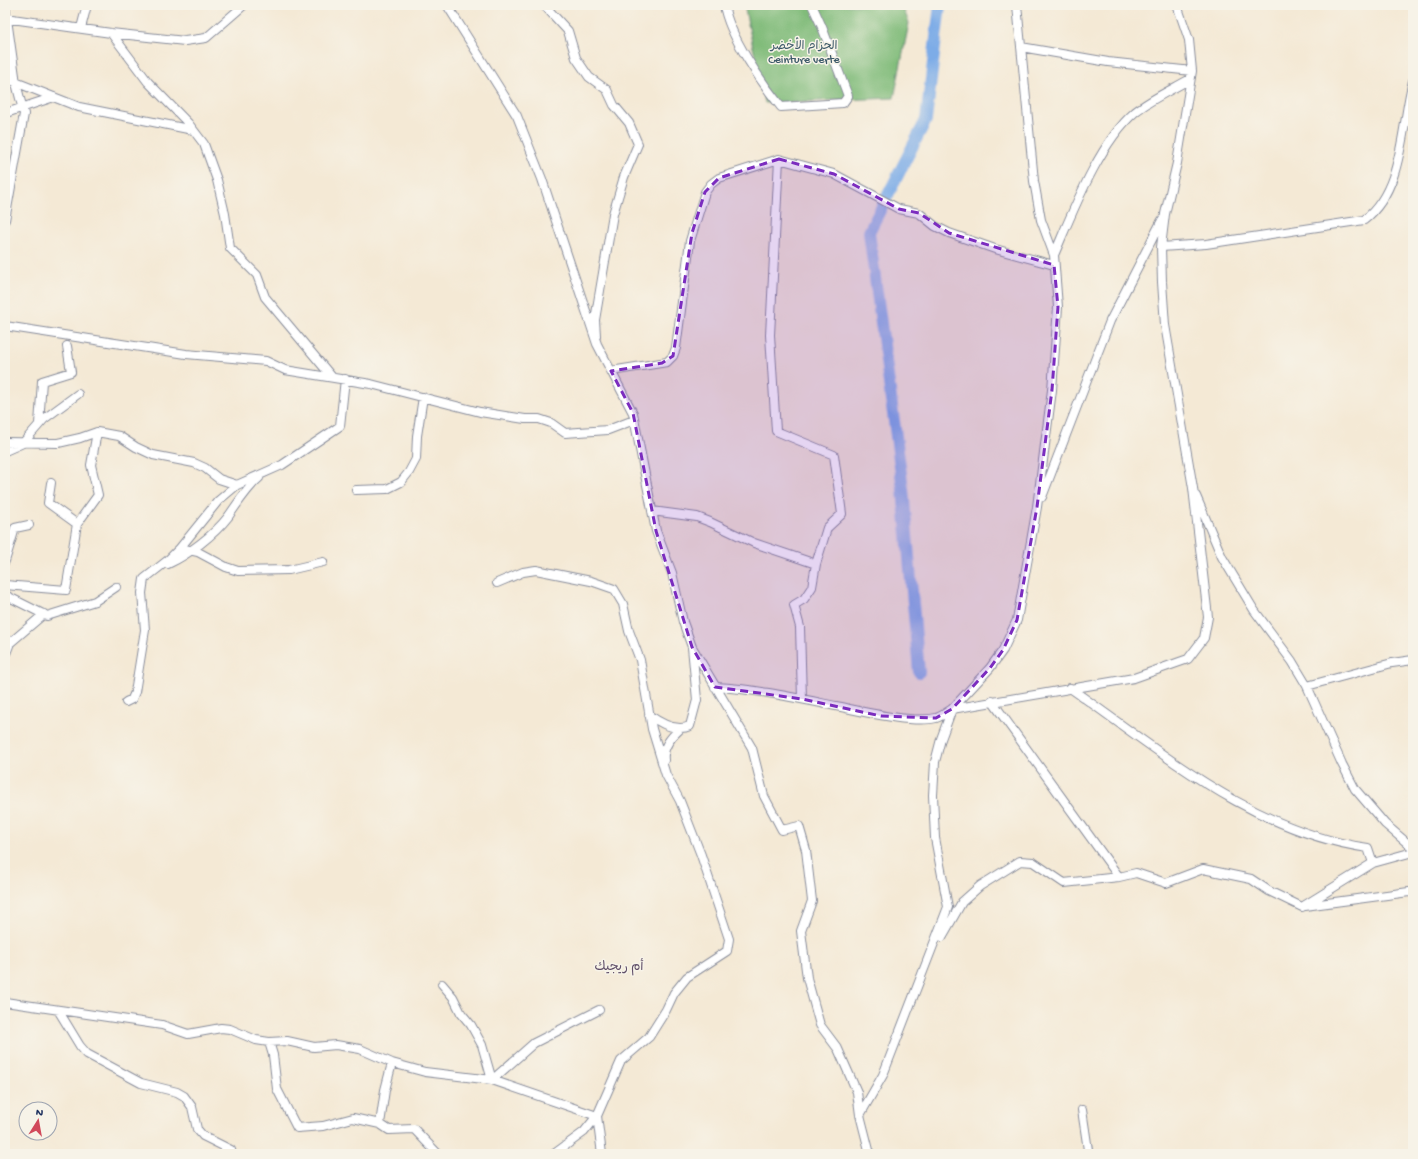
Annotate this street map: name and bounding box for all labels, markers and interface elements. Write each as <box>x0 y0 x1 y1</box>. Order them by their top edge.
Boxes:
park label: الحزام الأخضر Ceinture verte <box>768 37 841 68</box>
district label: أم ريجيك <box>594 958 644 976</box>
north arrow <box>18 1101 58 1141</box>
text: N <box>35 1107 44 1120</box>

